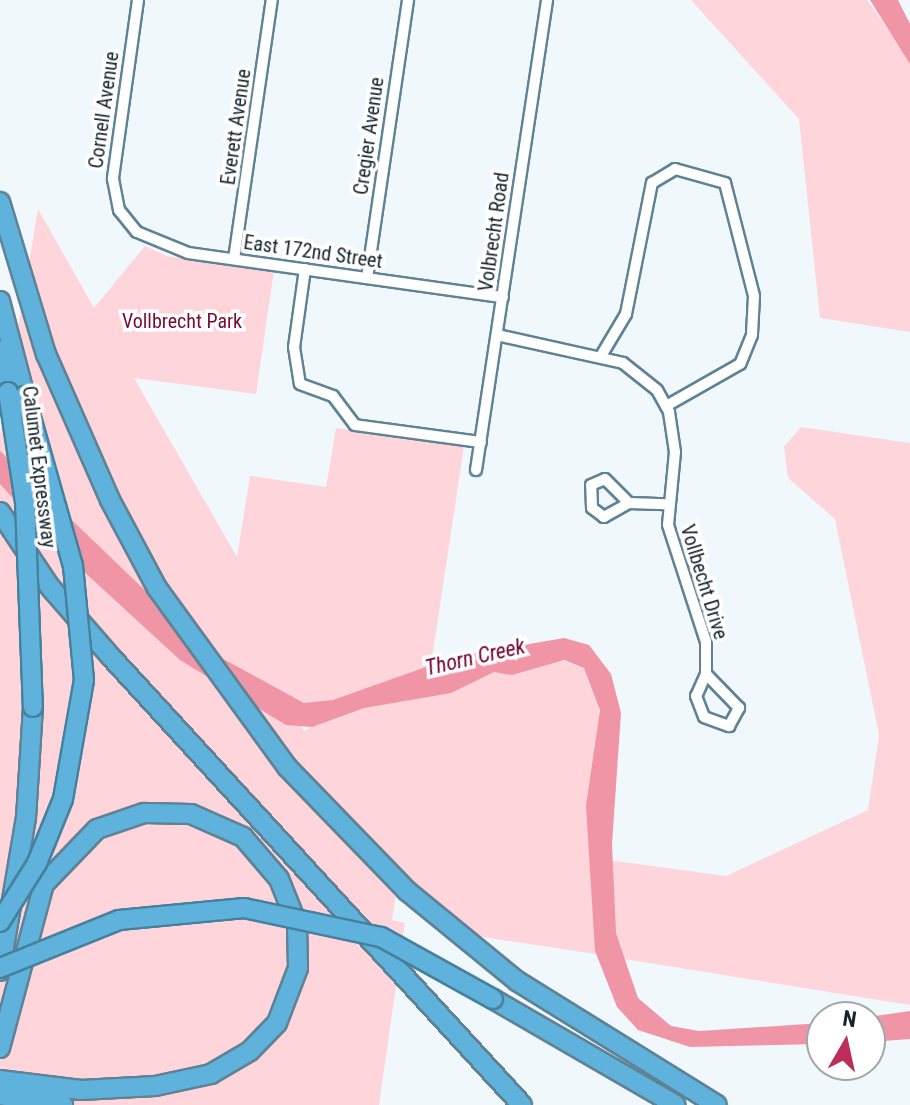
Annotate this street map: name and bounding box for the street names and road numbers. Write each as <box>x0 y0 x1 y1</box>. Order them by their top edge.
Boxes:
street label: Cornell Avenue <box>84 50 124 170</box>
street label: Everett Avenue <box>216 68 256 186</box>
street label: Cregier Avenue <box>349 76 389 196</box>
street label: Volbrecht Road <box>474 171 514 293</box>
street label: East 172nd Street <box>242 230 384 274</box>
street label: Calumet Expressway <box>17 385 61 549</box>
street label: Vollbecht Drive <box>675 522 733 642</box>

